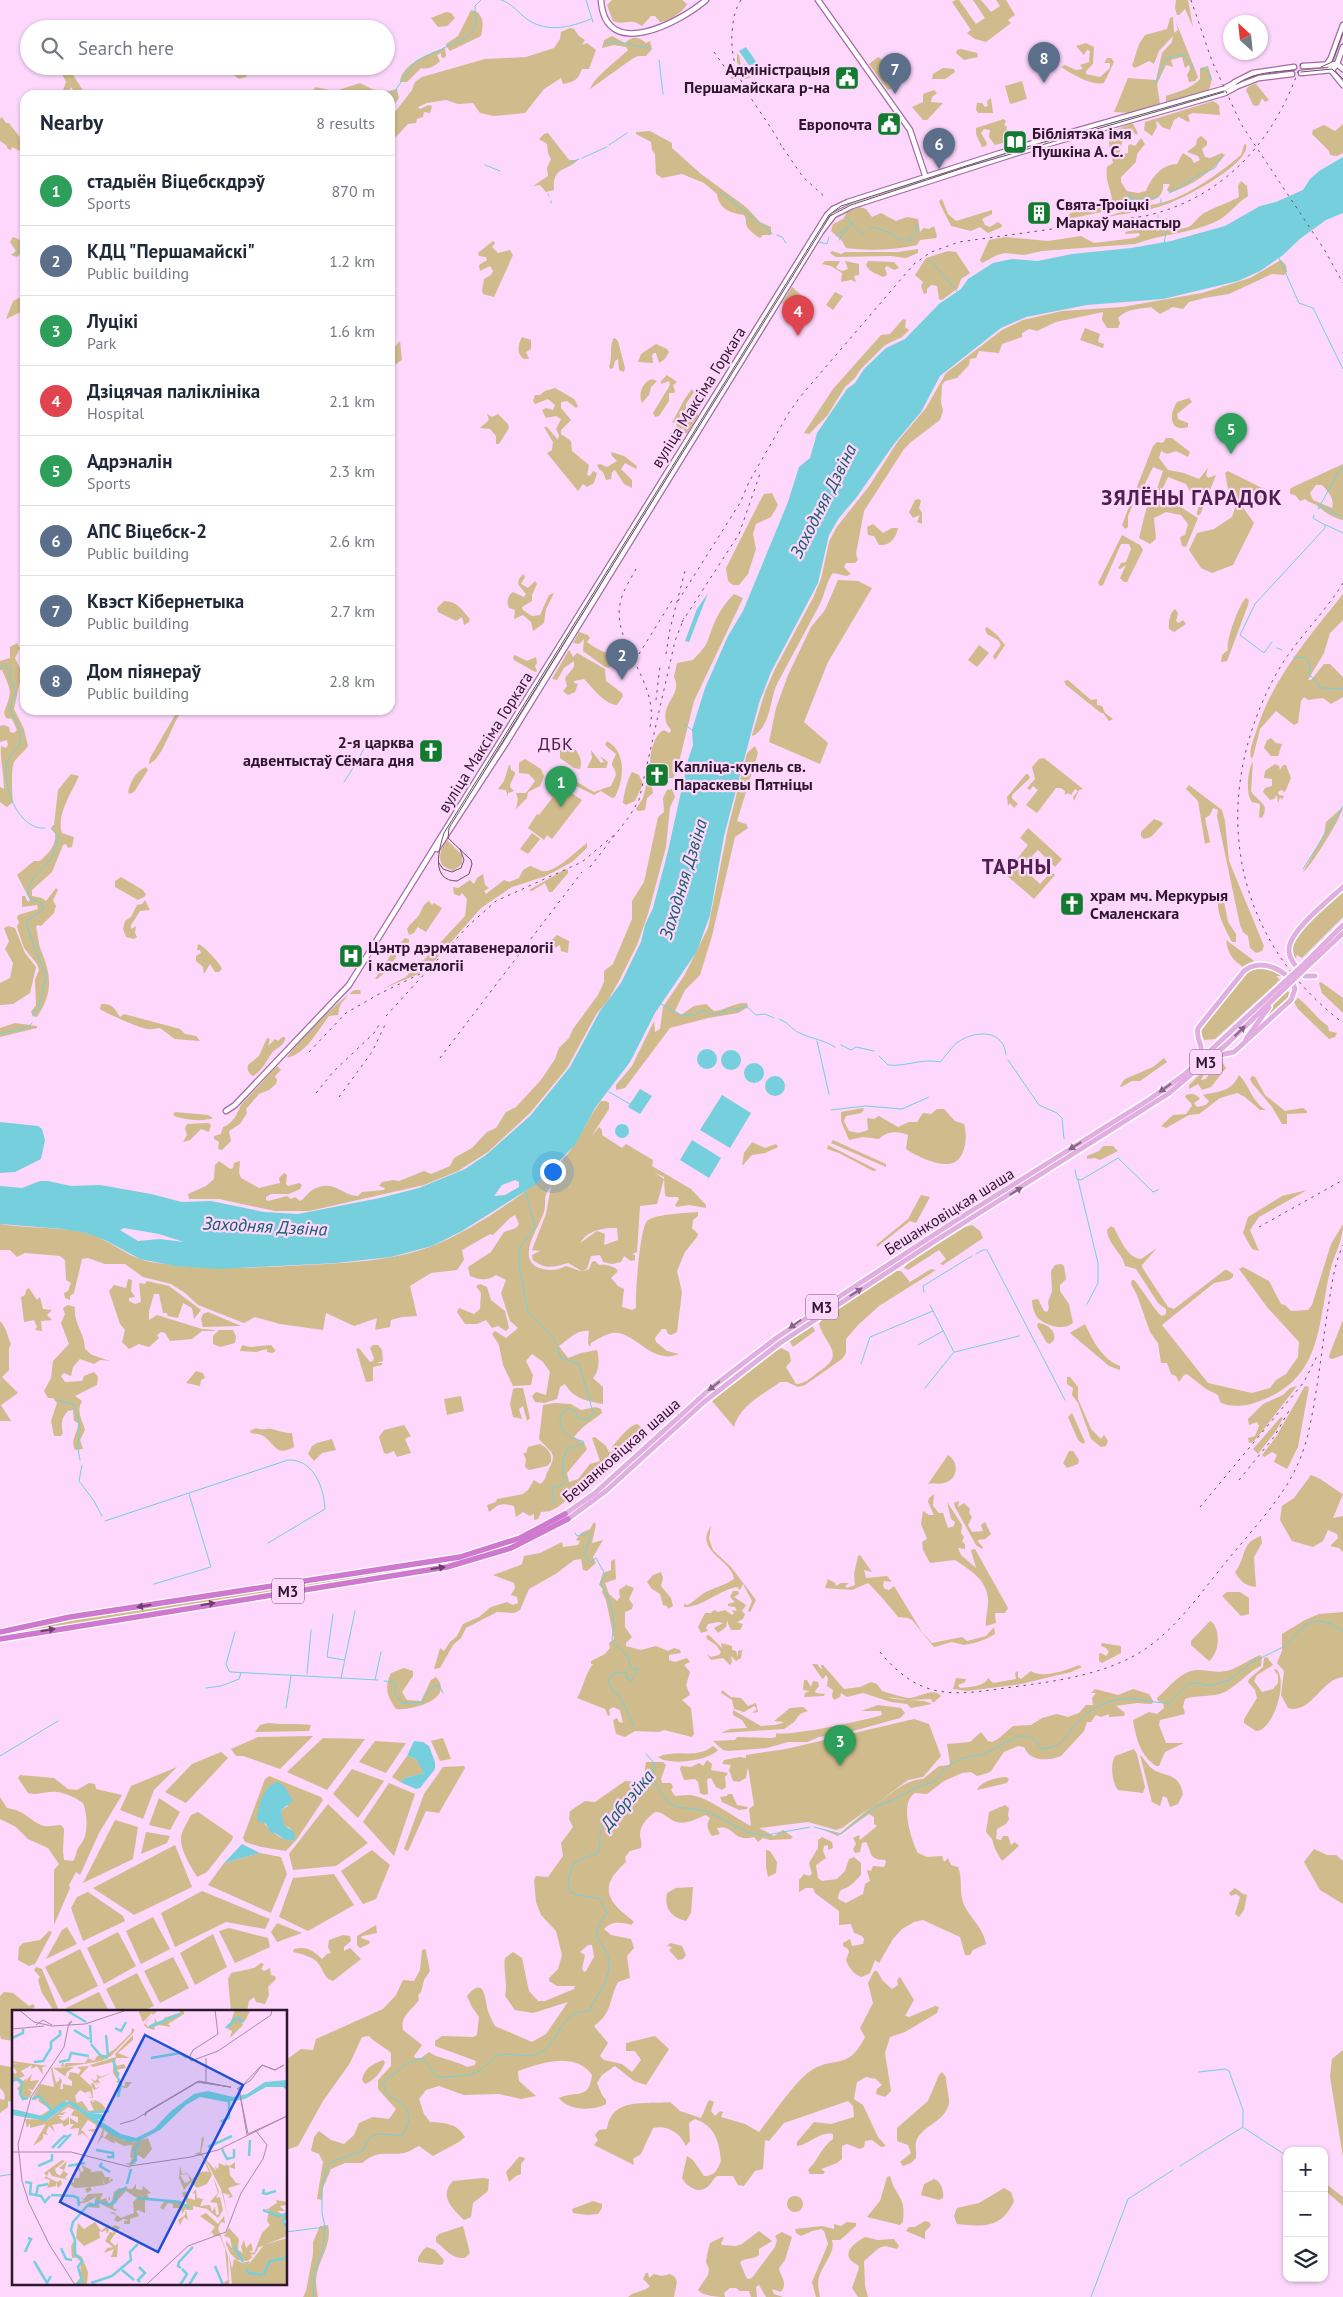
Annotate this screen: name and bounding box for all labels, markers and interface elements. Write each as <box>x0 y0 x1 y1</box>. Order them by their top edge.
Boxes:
north arrow <box>1223 15 1268 60</box>
search box <box>20 20 395 75</box>
icon: search <box>38 34 66 62</box>
text: Search here <box>78 36 174 60</box>
pin: 8 <box>1028 42 1060 83</box>
pin: 7 <box>879 53 911 94</box>
place label: Адміністрацыя Першамайскага р-на <box>684 59 830 97</box>
public building icon: Адміністрацыя Першамайскага р-на <box>834 65 860 91</box>
text: Nearby <box>40 109 103 136</box>
public building icon: Европочта <box>876 111 902 137</box>
text: 8 results <box>316 113 375 133</box>
place label: Европочта <box>799 114 872 134</box>
place label: Бібліятэка імя Пушкіна А. С. <box>1032 123 1131 161</box>
pin: 6 <box>923 128 955 169</box>
library icon: Бібліятэка імя Пушкіна А. С. <box>1002 129 1028 155</box>
text: стадыён Віцебскдрэў <box>87 169 265 193</box>
text: 1 <box>51 181 61 201</box>
text: 870 m <box>332 181 375 201</box>
text: Sports <box>87 193 131 213</box>
place label: Свята-Троіцкі Маркаў манастыр <box>1056 194 1181 232</box>
building icon: Свята-Троіцкі Маркаў манастыр <box>1026 200 1052 226</box>
text: КДЦ "Першамайскі" <box>87 239 255 263</box>
text: 2 <box>51 251 61 271</box>
text: 1.2 km <box>329 251 375 271</box>
text: Public building <box>87 263 189 283</box>
pin: 4 <box>782 295 814 336</box>
text: Луцікі <box>87 309 138 333</box>
text: 3 <box>51 321 61 341</box>
text: 1.6 km <box>329 321 375 341</box>
street label: вуліца Максіма Горкага <box>646 323 750 471</box>
text: Park <box>87 333 116 353</box>
text: Дзіцячая паліклініка <box>87 379 260 403</box>
text: 4 <box>51 391 61 411</box>
text: 2.1 km <box>329 391 375 411</box>
text: Hospital <box>87 403 144 423</box>
pin: 5 <box>1215 413 1247 454</box>
water label: Заходняя Дзвіна <box>784 440 862 562</box>
text: Адрэналін <box>87 449 172 473</box>
text: 5 <box>51 461 61 481</box>
text: 2.3 km <box>329 461 375 481</box>
text: Sports <box>87 473 131 493</box>
district label: ЗЯЛЁНЫ ГАРАДОК <box>1101 484 1283 511</box>
text: АПС Віцебск-2 <box>87 519 207 543</box>
text: 6 <box>51 531 61 551</box>
text: 2.6 km <box>329 531 375 551</box>
text: Public building <box>87 543 189 563</box>
text: Квэст Кібернетыка <box>87 589 244 613</box>
text: 7 <box>51 601 61 621</box>
text: 2.7 km <box>330 601 375 621</box>
text: Public building <box>87 613 189 633</box>
pin: 2 <box>606 639 638 680</box>
text: Дом піянераў <box>87 659 201 683</box>
street label: вуліца Максіма Горкага <box>433 668 537 816</box>
text: 8 <box>51 671 61 691</box>
text: 2.8 km <box>329 671 375 691</box>
text: Public building <box>87 683 189 703</box>
place label: 2-я царква адвентыстаў Сёмага дня <box>243 732 414 770</box>
district label: ДБК <box>538 732 574 755</box>
church icon: 2-я царква адвентыстаў Сёмага дня <box>418 738 444 764</box>
place label: Капліца-купель св. Параскевы Пятніцы <box>674 756 813 794</box>
church icon: Капліца-купель св. Параскевы Пятніцы <box>644 762 670 788</box>
pin: 1 <box>545 766 577 807</box>
water label: Заходняя Дзвіна <box>654 816 712 942</box>
district label: ТАРНЫ <box>982 853 1052 880</box>
place label: храм мч. Меркурыя Смаленскага <box>1090 885 1228 923</box>
church icon: храм мч. Меркурыя Смаленскага <box>1059 891 1085 917</box>
place label: Цэнтр дэрматавенералогіі і касметалогіі <box>368 937 553 975</box>
hospital icon: Цэнтр дэрматавенералогіі і касметалогіі <box>338 943 364 969</box>
one-way arrow <box>1234 1025 1246 1037</box>
road number: М3 <box>1190 1050 1222 1074</box>
one-way arrow <box>1159 1083 1172 1094</box>
one-way arrow <box>1068 1142 1082 1151</box>
your location <box>540 1159 566 1185</box>
street label: Бешанковіцкая шаша <box>880 1163 1018 1259</box>
one-way arrow <box>1009 1187 1022 1196</box>
water label: Заходняя Дзвіна <box>202 1211 328 1241</box>
one-way arrow <box>849 1288 862 1297</box>
road number: М3 <box>806 1294 838 1320</box>
one-way arrow <box>788 1319 802 1329</box>
one-way arrow <box>708 1380 720 1391</box>
street label: Бешанковіцкая шаша <box>558 1393 684 1507</box>
one-way arrow <box>430 1564 446 1572</box>
road number: М3 <box>272 1578 304 1604</box>
one-way arrow <box>201 1600 217 1608</box>
one-way arrow <box>135 1602 151 1610</box>
one-way arrow <box>40 1626 56 1634</box>
pin: 3 <box>824 1725 856 1766</box>
water label: Дабрэйка <box>594 1765 659 1837</box>
inset map <box>12 2010 288 2284</box>
map controls <box>1283 2147 1328 2282</box>
button: + <box>1283 2147 1328 2192</box>
button: − <box>1283 2192 1328 2237</box>
button: layers <box>1283 2237 1328 2282</box>

